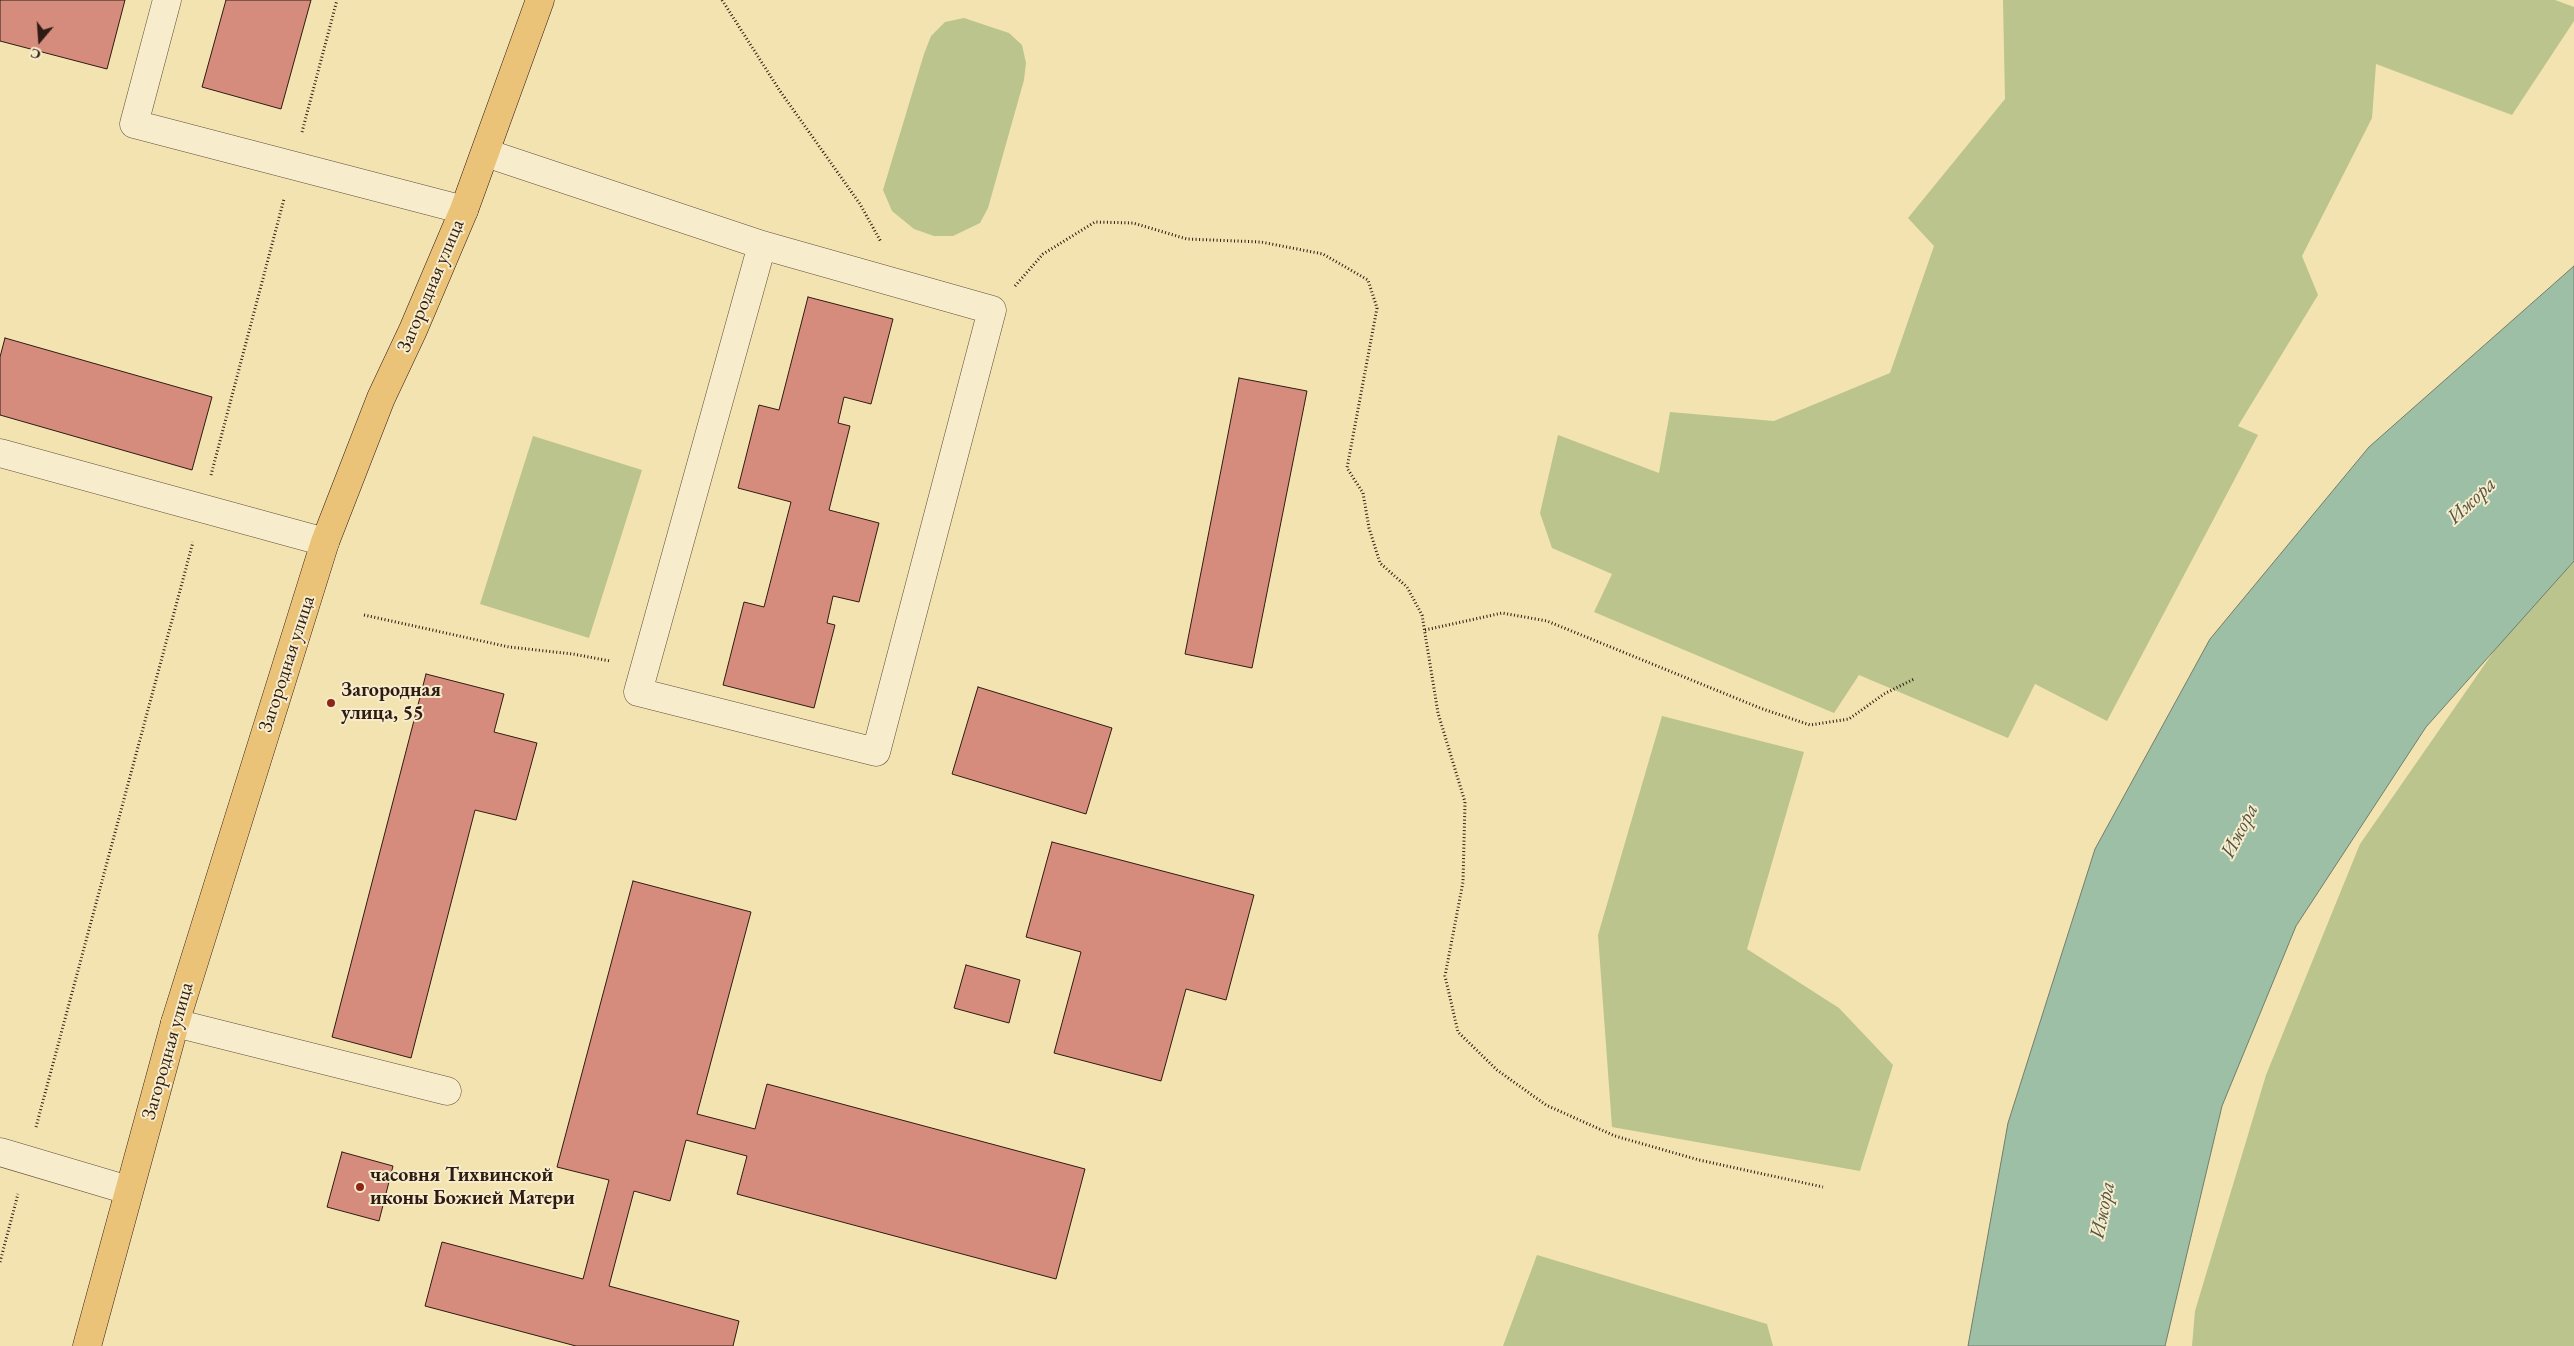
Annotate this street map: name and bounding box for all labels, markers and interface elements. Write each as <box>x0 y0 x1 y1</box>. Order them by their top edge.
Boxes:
north arrow <box>15 15 65 65</box>
text: С <box>28 44 43 64</box>
street label: Загородная улица <box>392 216 470 356</box>
water label: Ижора <box>2442 472 2502 530</box>
street label: Загородная улица <box>254 593 320 735</box>
place label: Загородная улица, 55 <box>341 679 441 726</box>
marker: Загородная улица, 55 <box>325 697 337 709</box>
water label: Ижора <box>2216 800 2264 862</box>
street label: Загородная улица <box>137 979 199 1123</box>
place label: часовня Тихвинской иконы Божией Матери <box>370 1164 575 1211</box>
water label: Ижора <box>2085 1179 2121 1241</box>
marker: часовня Тихвинской иконы Божией Матери <box>354 1181 366 1193</box>

